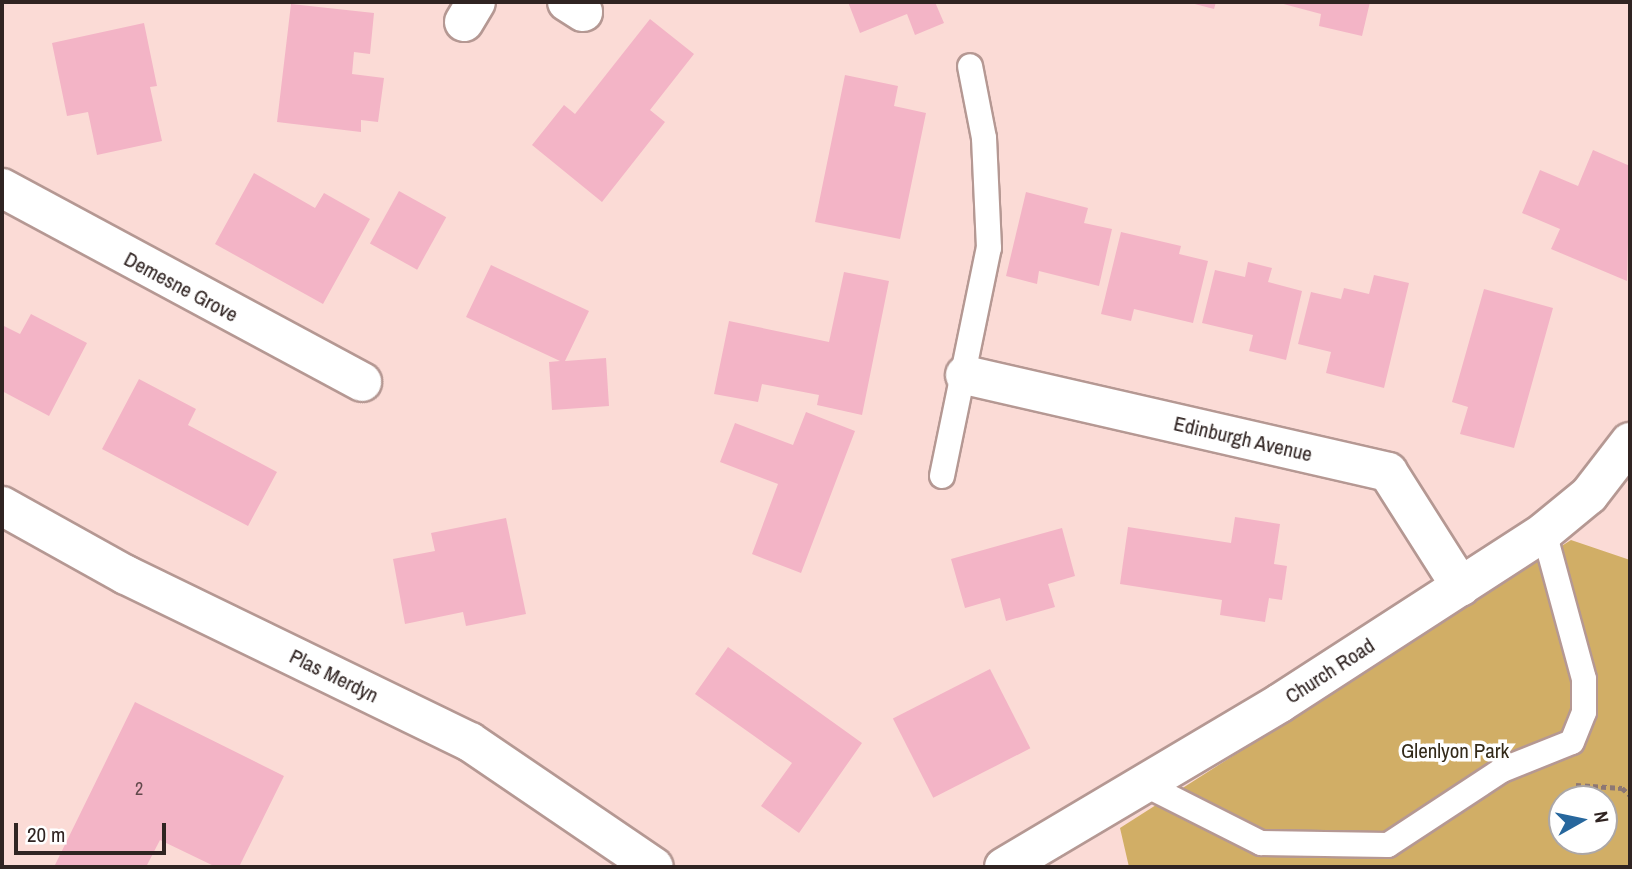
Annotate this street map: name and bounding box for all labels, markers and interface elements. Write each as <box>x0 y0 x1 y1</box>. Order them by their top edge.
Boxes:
street label: Demesne Grove <box>120 246 242 328</box>
street label: Edinburgh Avenue <box>1171 411 1315 467</box>
street label: Church Road <box>1281 633 1379 709</box>
street label: Plas Merdyn <box>285 644 383 708</box>
park label: Glenlyon Park <box>1401 738 1509 764</box>
house number: 2 <box>135 778 143 800</box>
north arrow <box>1548 785 1618 855</box>
text: N <box>1588 809 1615 825</box>
scale bar <box>18 810 170 854</box>
text: 20 m <box>27 820 65 849</box>

